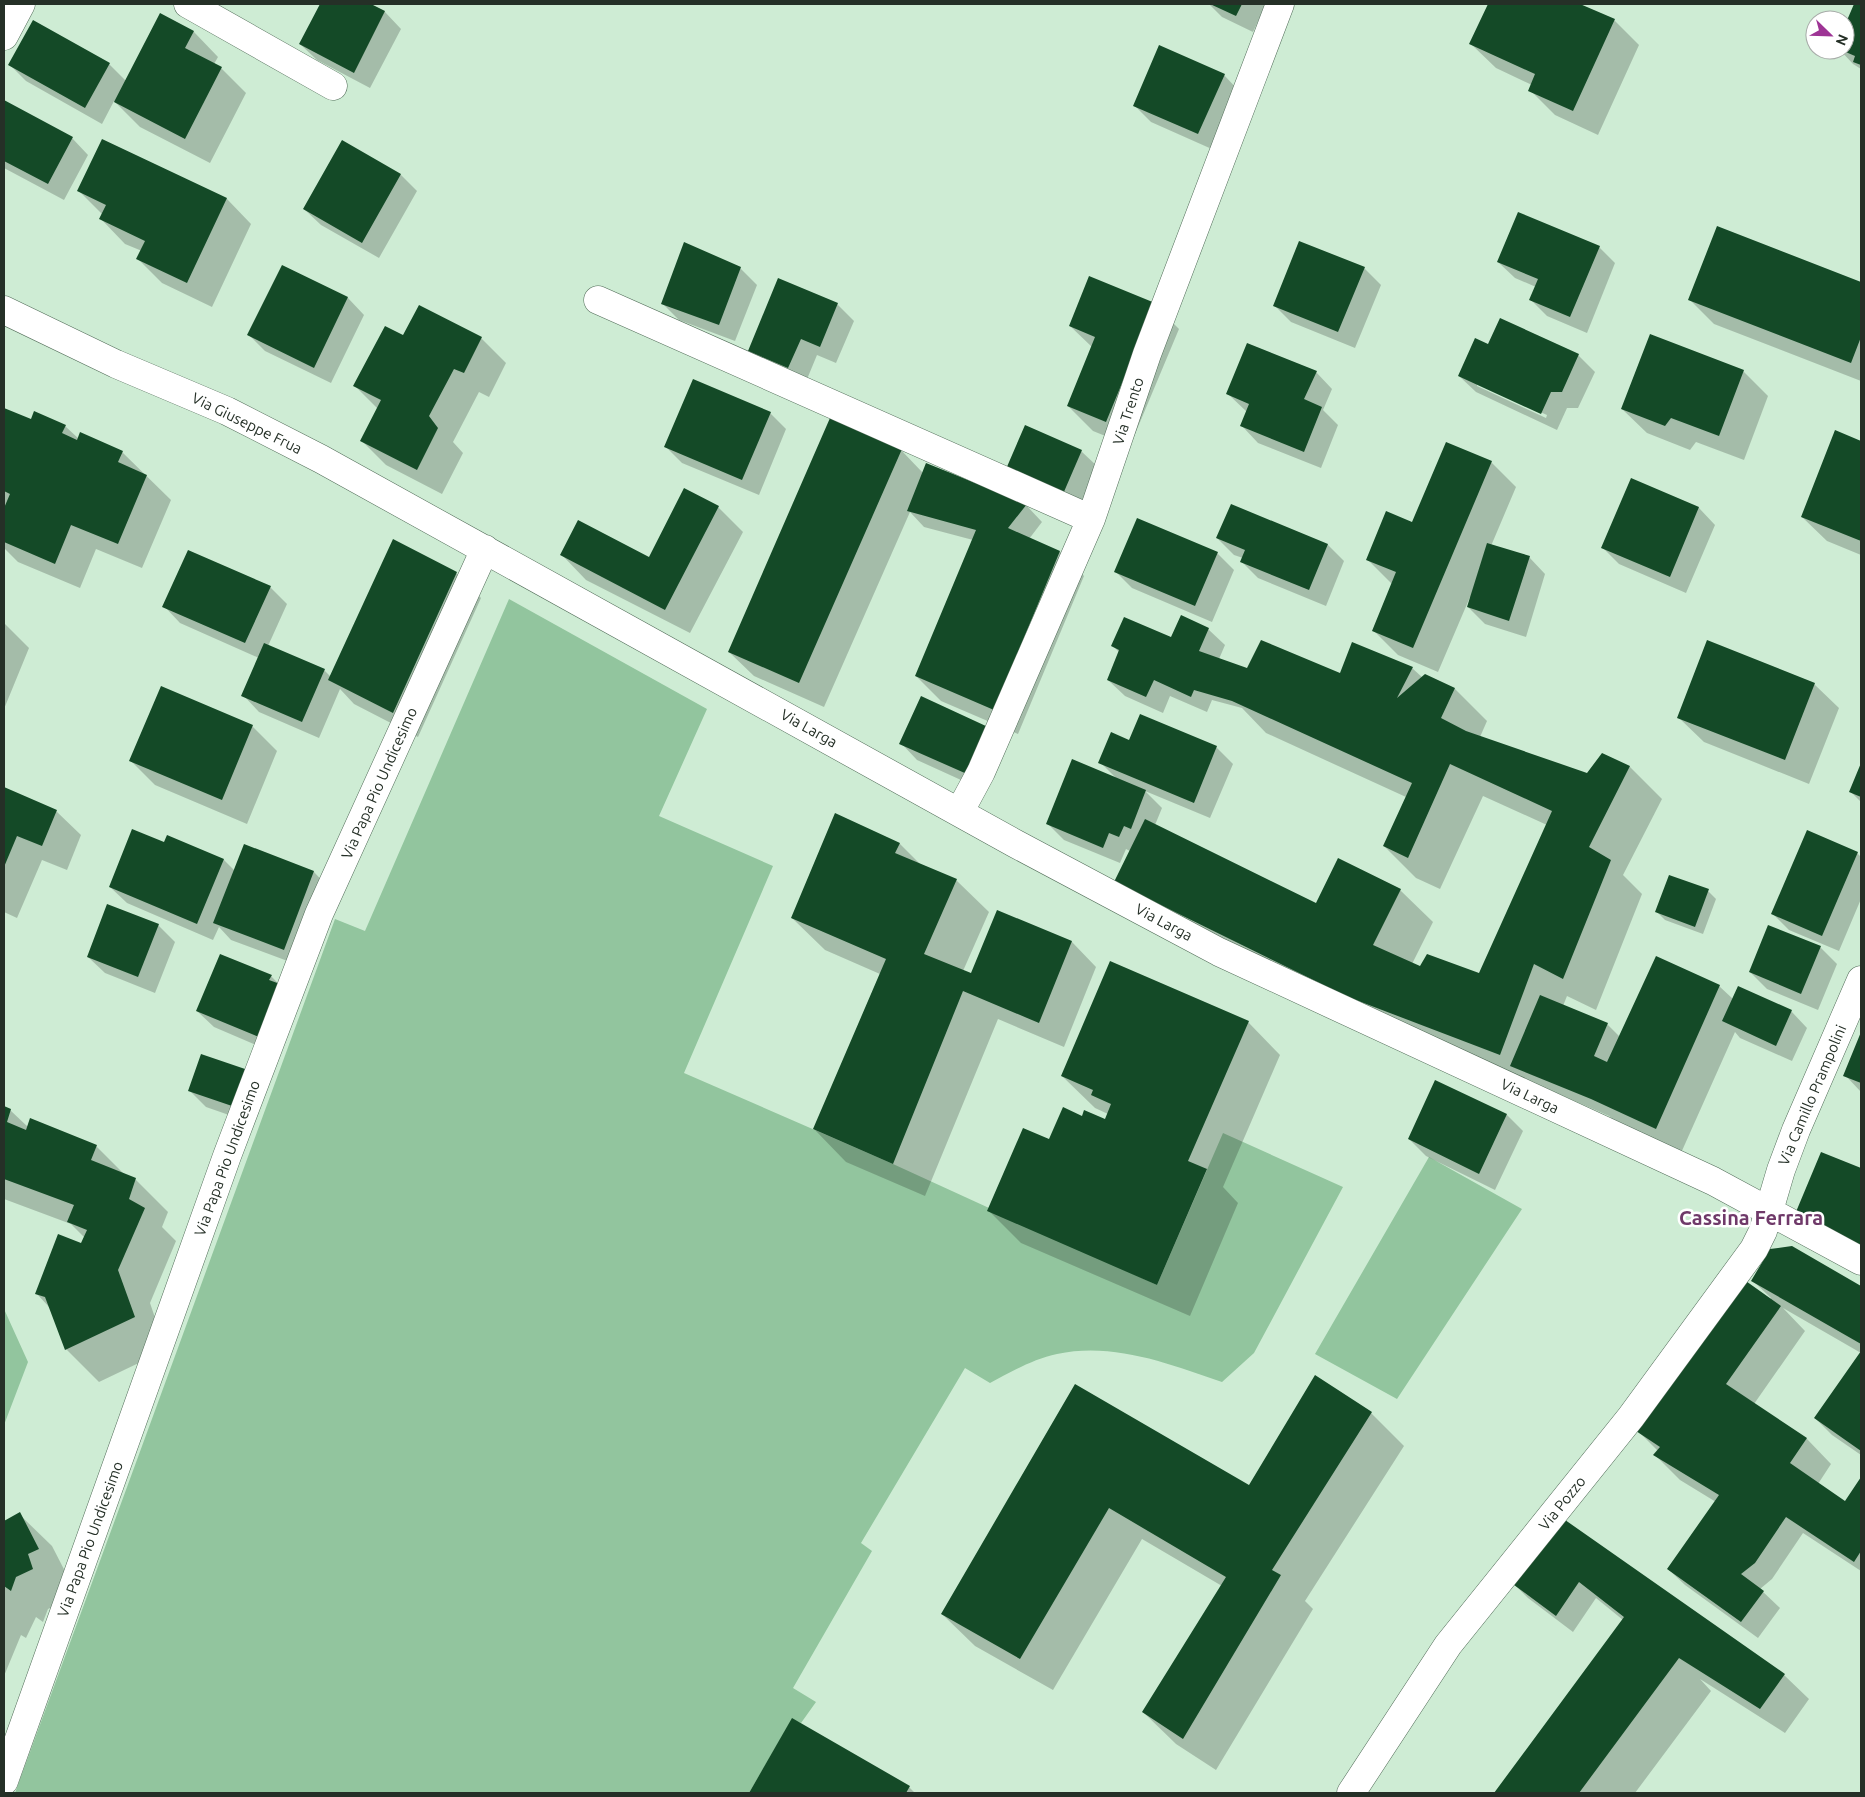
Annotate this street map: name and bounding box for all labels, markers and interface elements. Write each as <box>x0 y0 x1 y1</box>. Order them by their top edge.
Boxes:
north arrow <box>1805 10 1855 60</box>
text: N <box>1833 32 1851 48</box>
street label: Via Trento <box>1109 375 1147 447</box>
street label: Via Giuseppe Frua <box>189 389 305 457</box>
street label: Via Papa Pio Undicesimo <box>338 704 420 862</box>
street label: Via Larga <box>778 705 840 751</box>
street label: Via Larga <box>1133 900 1195 944</box>
street label: Via Camillo Prampolini <box>1775 1022 1849 1168</box>
street label: Via Larga <box>1498 1075 1562 1117</box>
street label: Via Papa Pio Undicesimo <box>191 1078 263 1238</box>
district label: Cassina Ferrara <box>1679 1206 1823 1229</box>
street label: Via Papa Pio Undicesimo <box>54 1459 126 1619</box>
street label: Via Pozzo <box>1535 1473 1589 1533</box>

